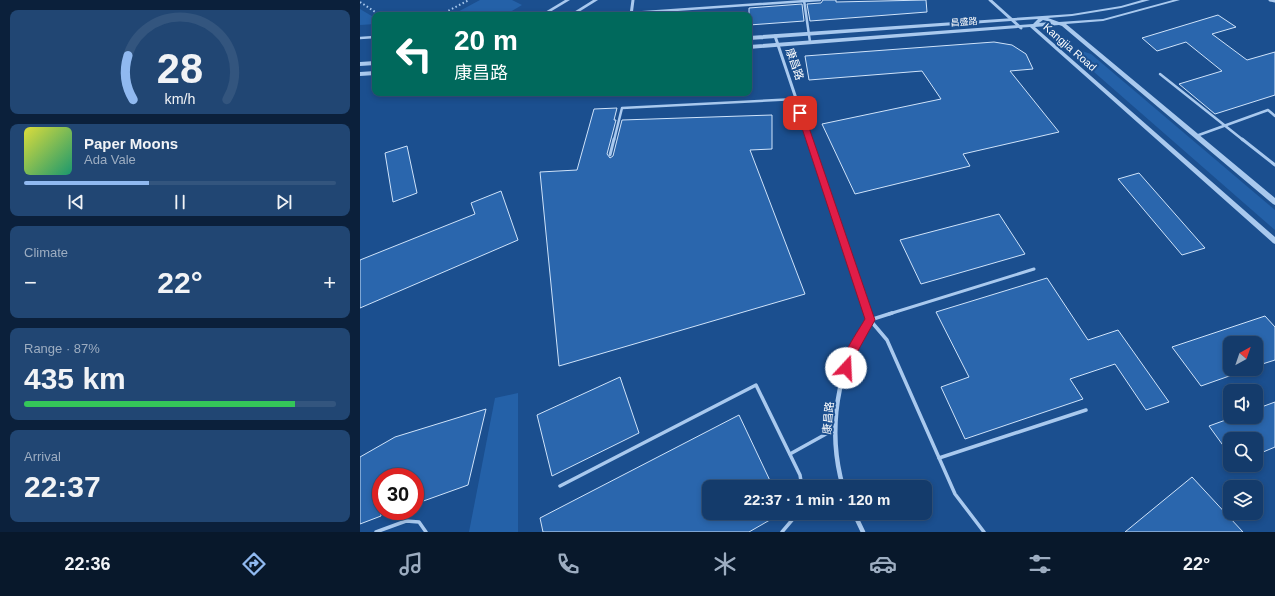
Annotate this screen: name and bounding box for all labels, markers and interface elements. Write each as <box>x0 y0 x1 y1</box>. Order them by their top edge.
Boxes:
street label: 昌盛路 <box>950 15 978 28</box>
street label: Kangjia Road <box>1041 21 1099 73</box>
text: 20 m <box>454 25 518 56</box>
icon: left <box>388 28 440 80</box>
text: 28 <box>157 45 203 92</box>
street label: 康昌路 <box>784 46 806 82</box>
text: 康昌路 <box>454 63 508 83</box>
text: km/h <box>165 91 196 107</box>
pin <box>783 96 817 130</box>
icon: arrive <box>789 102 811 124</box>
text: Paper Moons <box>84 135 178 152</box>
text: Ada Vale <box>84 152 136 167</box>
icon: previous <box>65 191 87 213</box>
icon: pause <box>169 191 191 213</box>
icon: next <box>273 191 295 213</box>
text: Climate <box>24 245 68 260</box>
text: 22° <box>157 266 203 299</box>
text: − <box>24 270 37 295</box>
text: + <box>323 270 336 295</box>
north arrow <box>1223 336 1263 376</box>
map controls <box>1223 336 1263 520</box>
text: Range · 87% <box>24 341 100 356</box>
position arrow <box>825 347 867 389</box>
text: 435 km <box>24 362 126 395</box>
button: sound <box>1223 384 1263 424</box>
street label: 康昌路 <box>821 401 835 435</box>
button: search <box>1223 432 1263 472</box>
text: Arrival <box>24 449 61 464</box>
speed limit sign: 30 <box>372 468 424 520</box>
text: 22:37 <box>24 470 101 503</box>
button: layers <box>1223 480 1263 520</box>
text: 22:37 · 1 min · 120 m <box>744 491 890 508</box>
icon: directions <box>240 550 268 578</box>
icon: music <box>397 550 425 578</box>
icon: phone <box>554 550 582 578</box>
icon: climate <box>711 550 739 578</box>
icon: car <box>869 550 897 578</box>
icon: filters <box>1026 550 1054 578</box>
text: 22:36 <box>65 554 111 574</box>
text: 22° <box>1183 554 1210 574</box>

